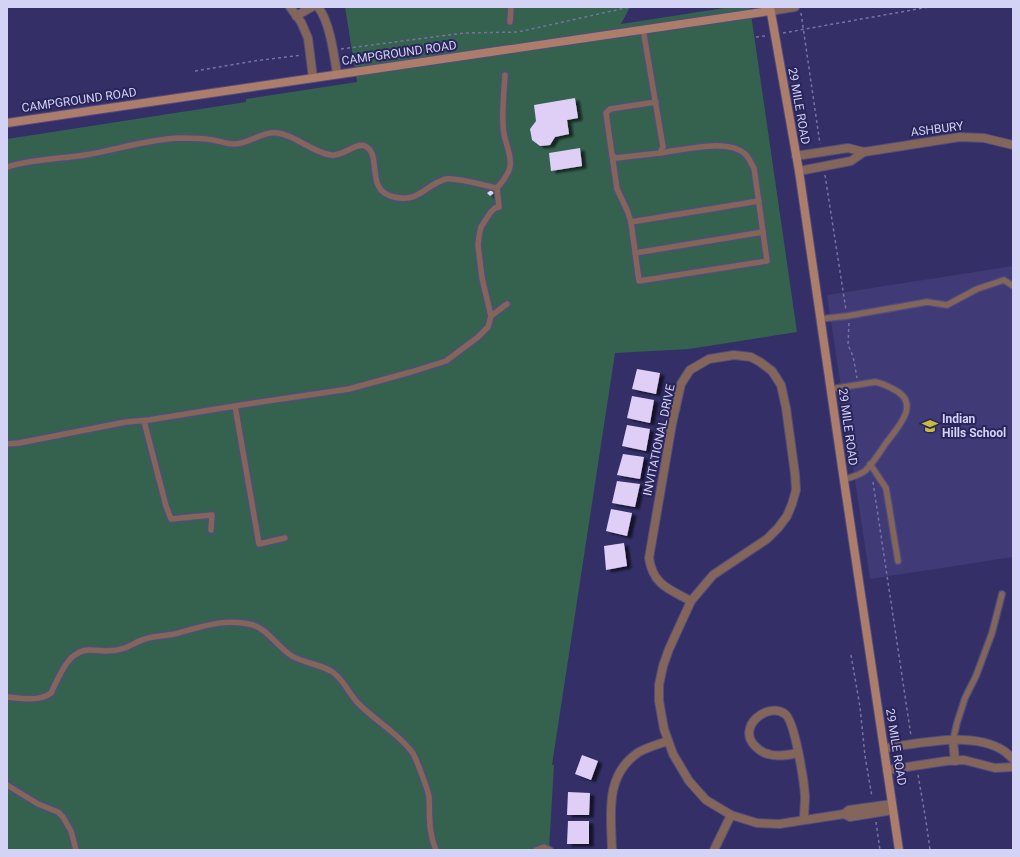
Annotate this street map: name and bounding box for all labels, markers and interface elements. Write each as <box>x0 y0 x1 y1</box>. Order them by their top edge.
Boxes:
street label: CAMPGROUND ROAD <box>341 38 457 68</box>
street label: 29 MILE ROAD <box>785 67 813 146</box>
street label: CAMPGROUND ROAD <box>21 85 137 115</box>
street label: ASHBURY <box>910 119 965 139</box>
street label: INVITATIONAL DRIVE <box>640 383 678 497</box>
street label: 29 MILE ROAD <box>836 388 860 467</box>
place label: Indian Hills School <box>942 412 1006 440</box>
school or university icon: Indian Hills School <box>921 417 939 435</box>
street label: 29 MILE ROAD <box>883 708 909 787</box>

